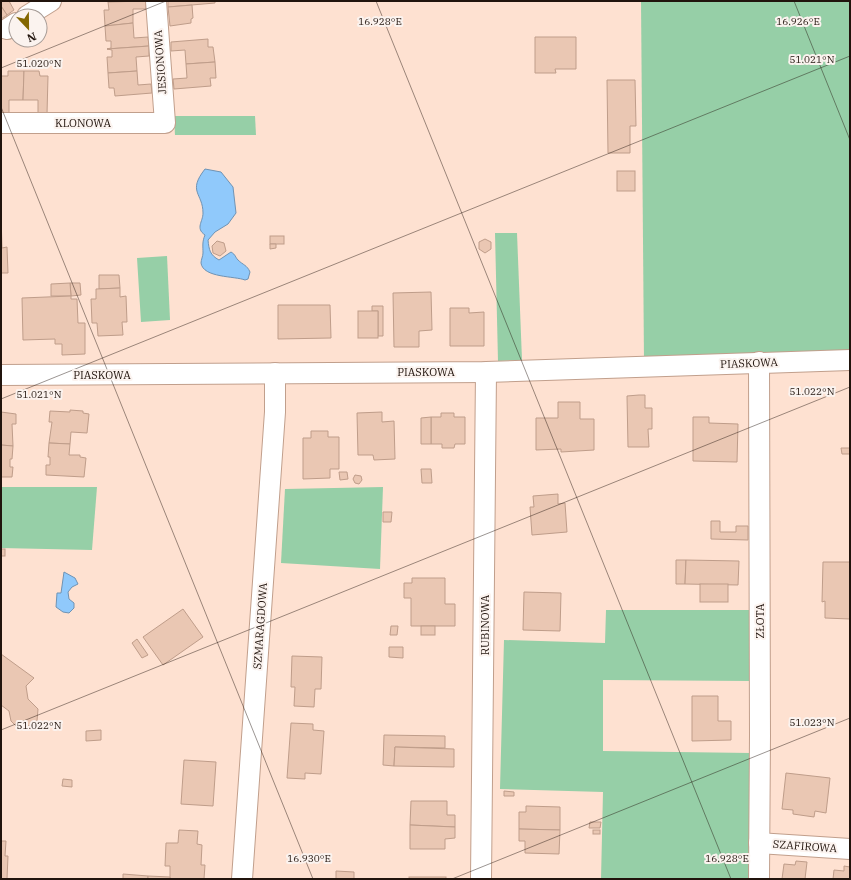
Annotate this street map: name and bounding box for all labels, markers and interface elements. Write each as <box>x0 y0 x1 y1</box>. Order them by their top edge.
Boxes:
north arrow <box>8 8 48 48</box>
text: 16.928°E <box>358 15 402 28</box>
text: 16.926°E <box>776 15 820 28</box>
text: N <box>25 29 38 46</box>
street label: JESIONOWA <box>151 29 169 95</box>
text: 51.021°N <box>789 53 835 66</box>
text: 51.020°N <box>16 57 62 70</box>
street label: KLONOWA <box>55 116 111 130</box>
street label: PIASKOWA <box>720 355 779 371</box>
street label: PIASKOWA <box>397 365 455 379</box>
street label: PIASKOWA <box>73 368 131 382</box>
text: 51.022°N <box>789 385 835 398</box>
text: 51.021°N <box>16 388 62 401</box>
street label: SZMARAGDOWA <box>250 582 270 670</box>
street label: RUBINOWA <box>478 594 492 655</box>
street label: ZŁOTA <box>753 603 767 639</box>
text: 51.023°N <box>789 716 835 729</box>
text: 51.022°N <box>16 719 62 732</box>
street label: SZAFIROWA <box>772 837 838 855</box>
text: 16.930°E <box>287 852 331 865</box>
text: 16.928°E <box>705 852 749 865</box>

